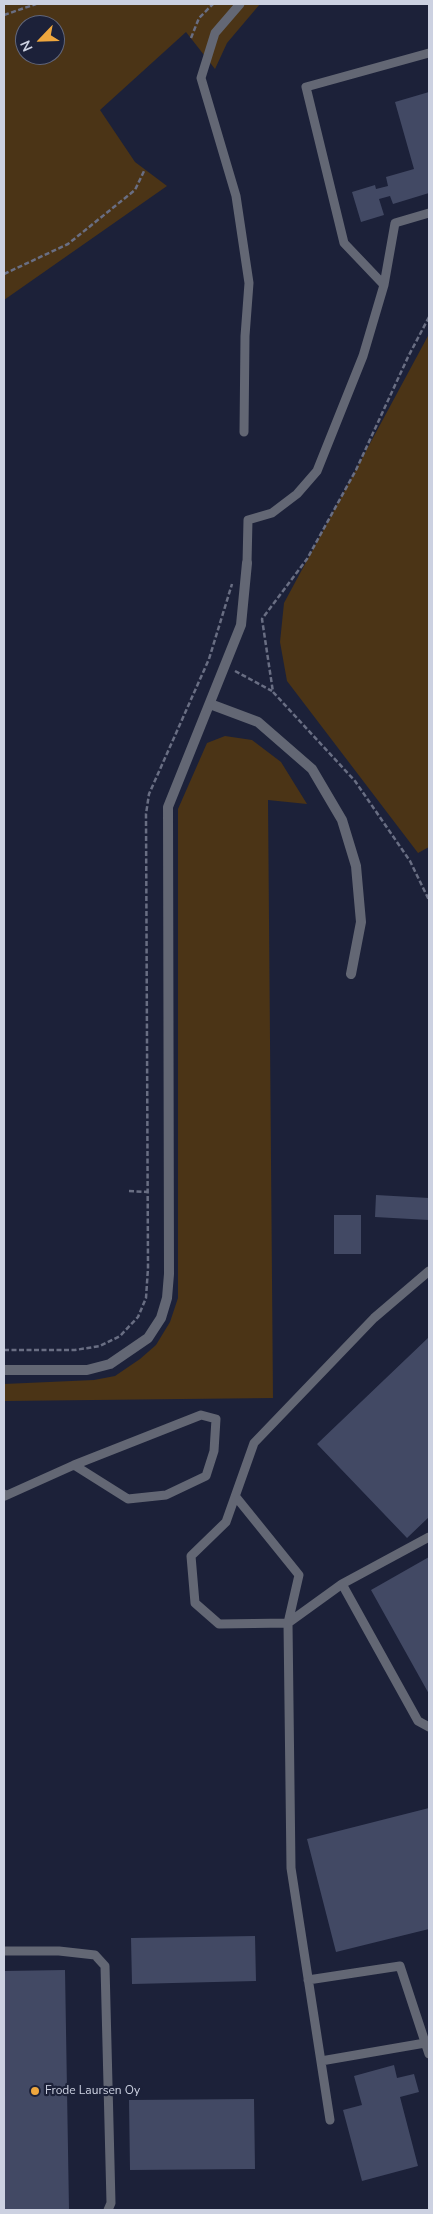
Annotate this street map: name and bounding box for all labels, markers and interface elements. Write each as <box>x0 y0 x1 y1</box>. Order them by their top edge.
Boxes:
north arrow <box>15 15 65 65</box>
text: N <box>16 37 38 55</box>
place label: Frode Laursen Oy <box>45 2084 140 2098</box>
marker: Frode Laursen Oy <box>29 2085 41 2097</box>

